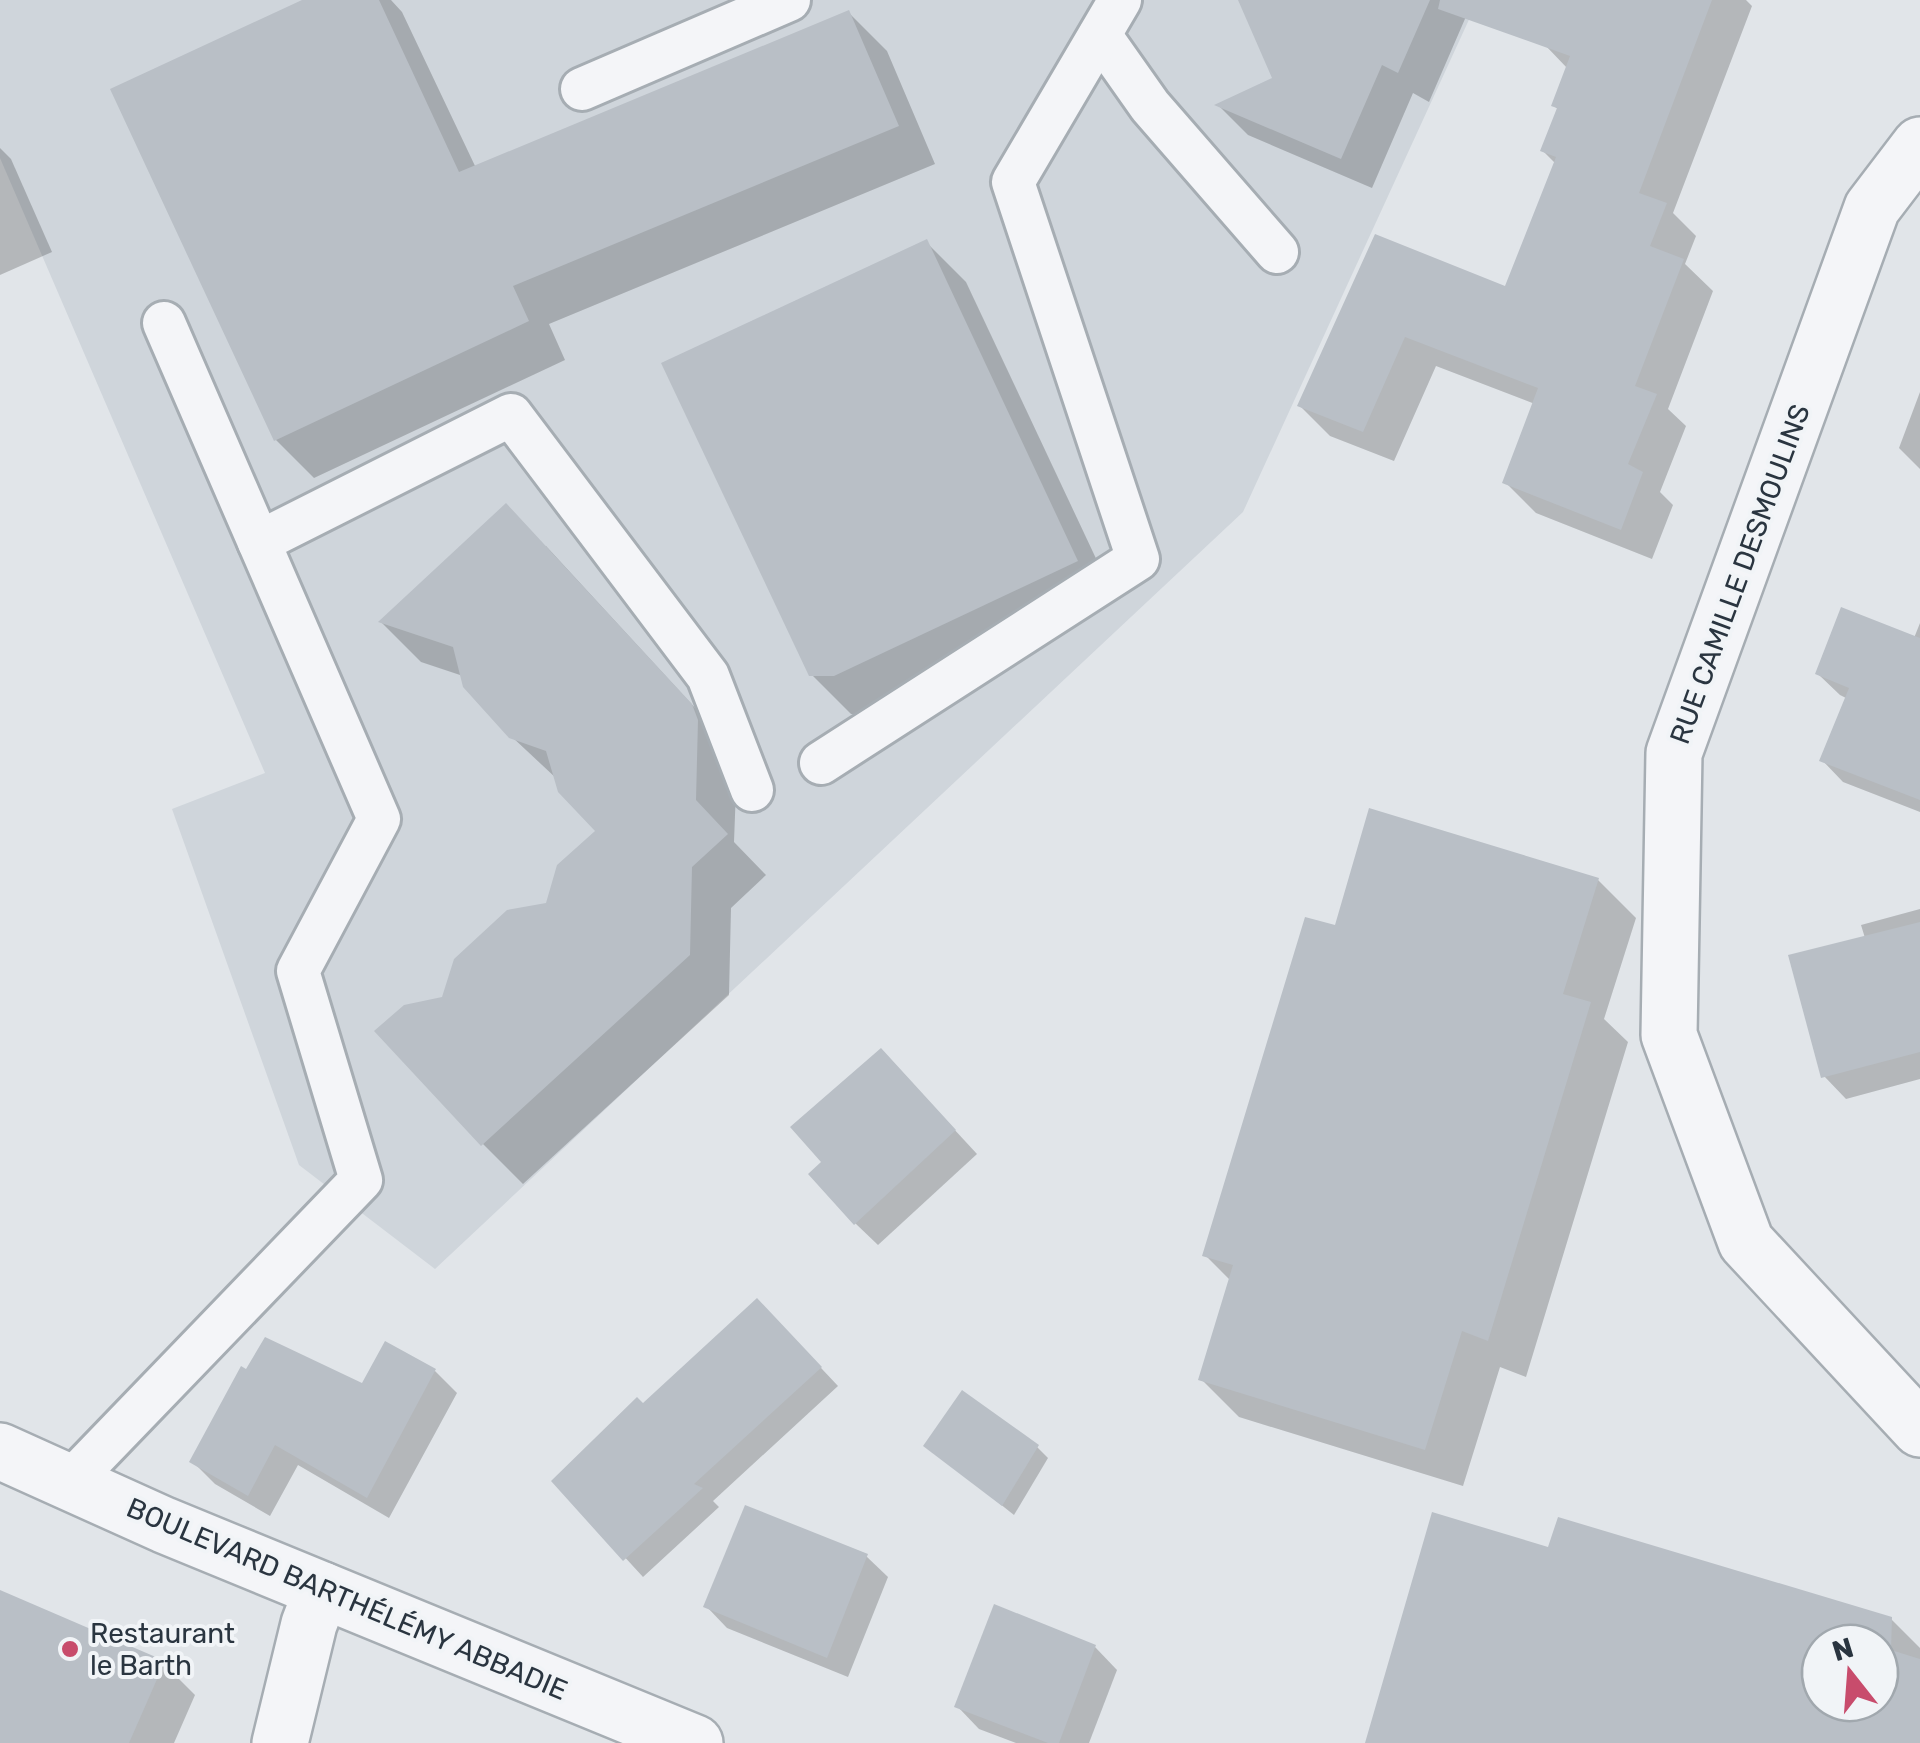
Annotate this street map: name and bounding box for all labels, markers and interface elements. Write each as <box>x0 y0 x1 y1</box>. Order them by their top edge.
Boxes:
street label: RUE CAMILLE DESMOULINS <box>1663 400 1817 748</box>
street label: BOULEVARD BARTHÉLÉMY ABBADIE <box>122 1491 572 1707</box>
place label: Restaurant le Barth <box>90 1617 235 1682</box>
north arrow <box>1800 1623 1900 1723</box>
text: N <box>1828 1631 1857 1668</box>
marker: Restaurant le Barth <box>59 1638 81 1660</box>

